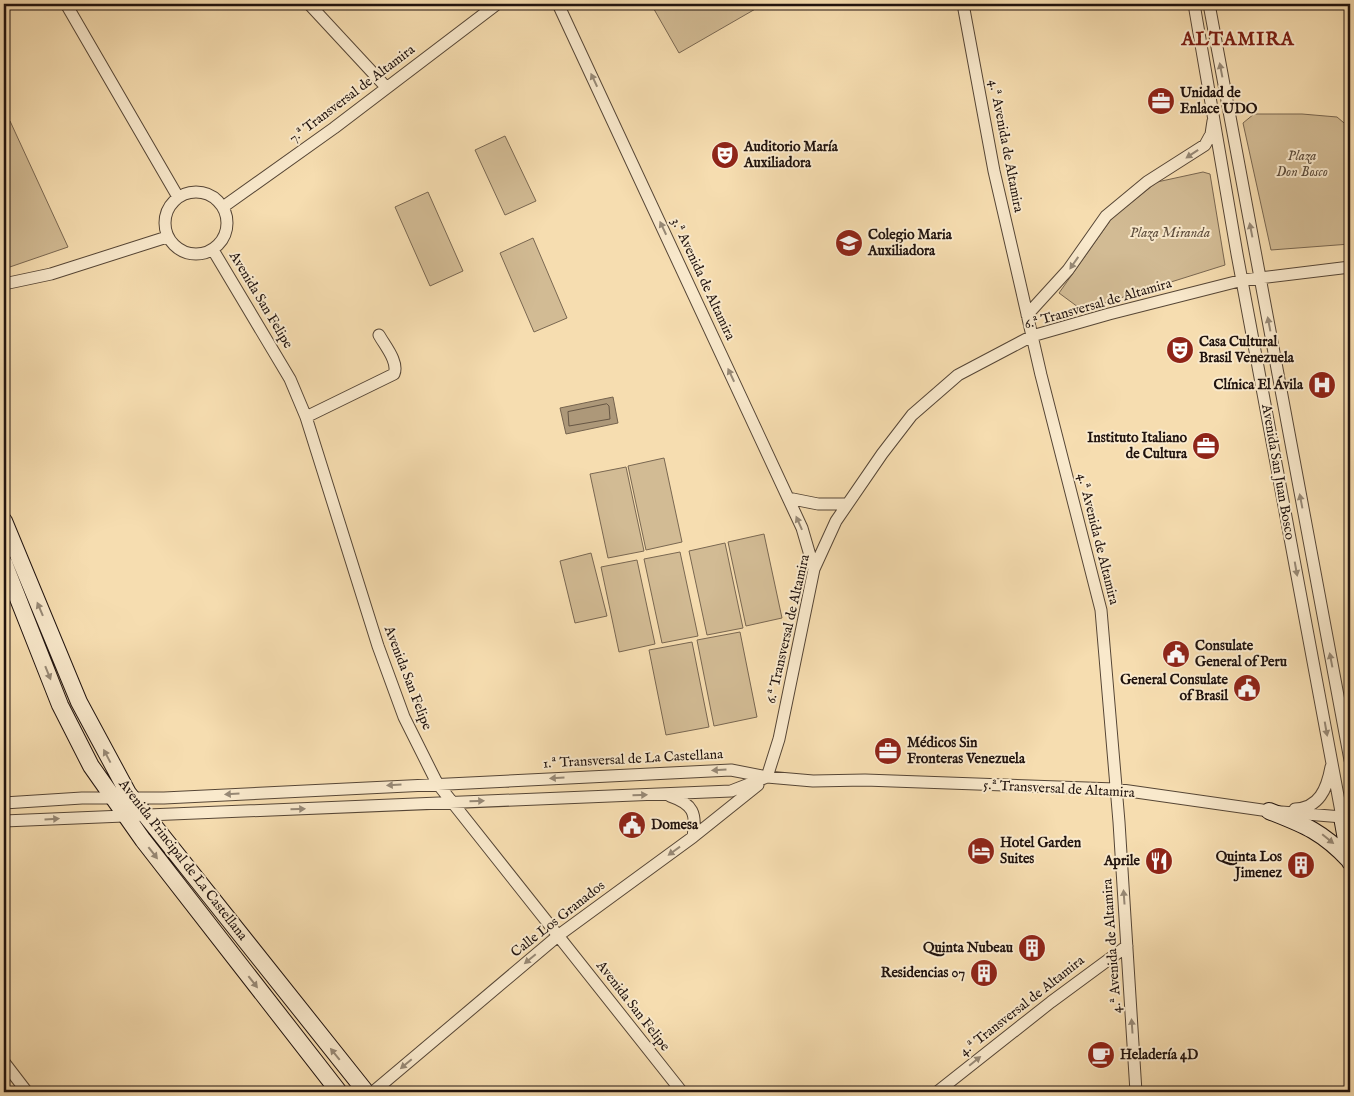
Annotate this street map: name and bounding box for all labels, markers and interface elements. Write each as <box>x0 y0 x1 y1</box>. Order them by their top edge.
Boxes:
district label: ALTAMIRA <box>1180 28 1295 52</box>
street label: 7.ª Transversal de Altamira <box>285 40 419 147</box>
one-way arrow <box>1217 61 1225 77</box>
one-way arrow <box>590 73 598 88</box>
street label: 4.ª Avenida de Altamira <box>984 78 1028 215</box>
place label: Unidad de Enlace UDO <box>1179 84 1258 118</box>
office icon: Unidad de Enlace UDO <box>1146 86 1176 116</box>
place label: Auditorio María Auxiliadora <box>743 138 839 172</box>
theatre icon: Auditorio María Auxiliadora <box>710 140 740 170</box>
park label: Plaza Don Bosco <box>1276 147 1328 181</box>
one-way arrow <box>1185 149 1198 159</box>
street label: 3.ª Avenida de Altamira <box>667 215 740 344</box>
one-way arrow <box>658 221 666 235</box>
one-way arrow <box>1247 222 1255 237</box>
park label: Plaza Miranda <box>1130 224 1210 242</box>
place label: Colegio Maria Auxiliadora <box>867 226 953 260</box>
school or university icon: Colegio Maria Auxiliadora <box>834 228 864 258</box>
street label: Avenida San Felipe <box>224 247 297 352</box>
one-way arrow <box>1069 256 1079 269</box>
street label: 6.ª Transversal de Altamira <box>1022 274 1175 334</box>
one-way arrow <box>1264 315 1272 331</box>
place label: Casa Cultural Brasil Venezuela <box>1199 333 1295 367</box>
theatre icon: Casa Cultural Brasil Venezuela <box>1165 335 1195 365</box>
one-way arrow <box>727 368 735 382</box>
hospital icon: Clínica El Ávila <box>1307 370 1337 400</box>
place label: Clínica El Ávila <box>1214 375 1304 394</box>
street label: Avenida San Juan Bosco <box>1257 402 1299 542</box>
place label: Instituto Italiano de Cultura <box>1087 429 1188 463</box>
office icon: Instituto Italiano de Cultura <box>1191 431 1221 461</box>
street label: 4.ª Avenida de Altamira <box>1073 471 1123 608</box>
one-way arrow <box>1297 492 1305 508</box>
one-way arrow <box>795 516 803 530</box>
street label: 6.ª Transversal de Altamira <box>762 552 814 705</box>
one-way arrow <box>1293 562 1301 578</box>
one-way arrow <box>35 602 43 616</box>
street label: Avenida San Felipe <box>380 623 436 733</box>
place label: Consulate General of Peru <box>1195 637 1288 671</box>
public building icon: Consulate General of Peru <box>1161 639 1191 669</box>
one-way arrow <box>1327 652 1335 668</box>
one-way arrow <box>44 666 52 680</box>
place label: General Consulate of Brasil <box>1120 671 1229 705</box>
public building icon: General Consulate of Brasil <box>1232 673 1262 703</box>
one-way arrow <box>1322 721 1330 737</box>
place label: Médicos Sin Fronteras Venezuela <box>907 734 1026 768</box>
office icon: Médicos Sin Fronteras Venezuela <box>873 736 903 766</box>
street label: 1.ª Transversal de La Castellana <box>542 745 724 773</box>
one-way arrow <box>103 749 111 764</box>
one-way arrow <box>711 767 727 775</box>
one-way arrow <box>548 774 564 782</box>
street label: Avenida Principal de La Castellana <box>114 775 252 945</box>
street label: 5.ª Transversal de Altamira <box>983 776 1136 802</box>
one-way arrow <box>386 782 402 790</box>
one-way arrow <box>224 791 240 799</box>
one-way arrow <box>632 791 648 799</box>
one-way arrow <box>470 797 486 805</box>
one-way arrow <box>290 805 306 813</box>
public building icon: Domesa <box>617 810 647 840</box>
one-way arrow <box>45 814 61 822</box>
place label: Domesa <box>651 816 699 834</box>
place label: Hotel Garden Suites <box>1000 834 1082 868</box>
one-way arrow <box>1321 834 1334 845</box>
hotel icon: Hotel Garden Suites <box>966 836 996 866</box>
one-way arrow <box>667 846 681 856</box>
restaurant icon: Aprile <box>1144 846 1174 876</box>
one-way arrow <box>148 847 159 860</box>
place label: Quinta Los Jimenez <box>1216 848 1283 882</box>
building icon: Quinta Los Jimenez <box>1286 850 1316 880</box>
place label: Aprile <box>1103 852 1141 870</box>
street label: Calle Los Granados <box>507 877 609 961</box>
street label: 4.ª Avenida de Altamira <box>1098 877 1126 1014</box>
one-way arrow <box>1120 889 1128 905</box>
building icon: Quinta Nubeau <box>1017 933 1047 963</box>
place label: Quinta Nubeau <box>923 939 1014 957</box>
street label: 4.ª Transversal de Altamira <box>956 951 1089 1060</box>
one-way arrow <box>524 954 537 965</box>
street label: Avenida San Felipe <box>591 956 674 1055</box>
building icon: Residencias 07 <box>969 958 999 988</box>
place label: Residencias 07 <box>881 964 965 982</box>
one-way arrow <box>247 975 258 988</box>
one-way arrow <box>1128 1018 1136 1034</box>
cafe icon: Heladería 4D <box>1086 1040 1116 1070</box>
place label: Heladería 4D <box>1120 1046 1198 1064</box>
one-way arrow <box>330 1048 341 1061</box>
one-way arrow <box>968 1056 981 1067</box>
one-way arrow <box>400 1059 413 1070</box>

